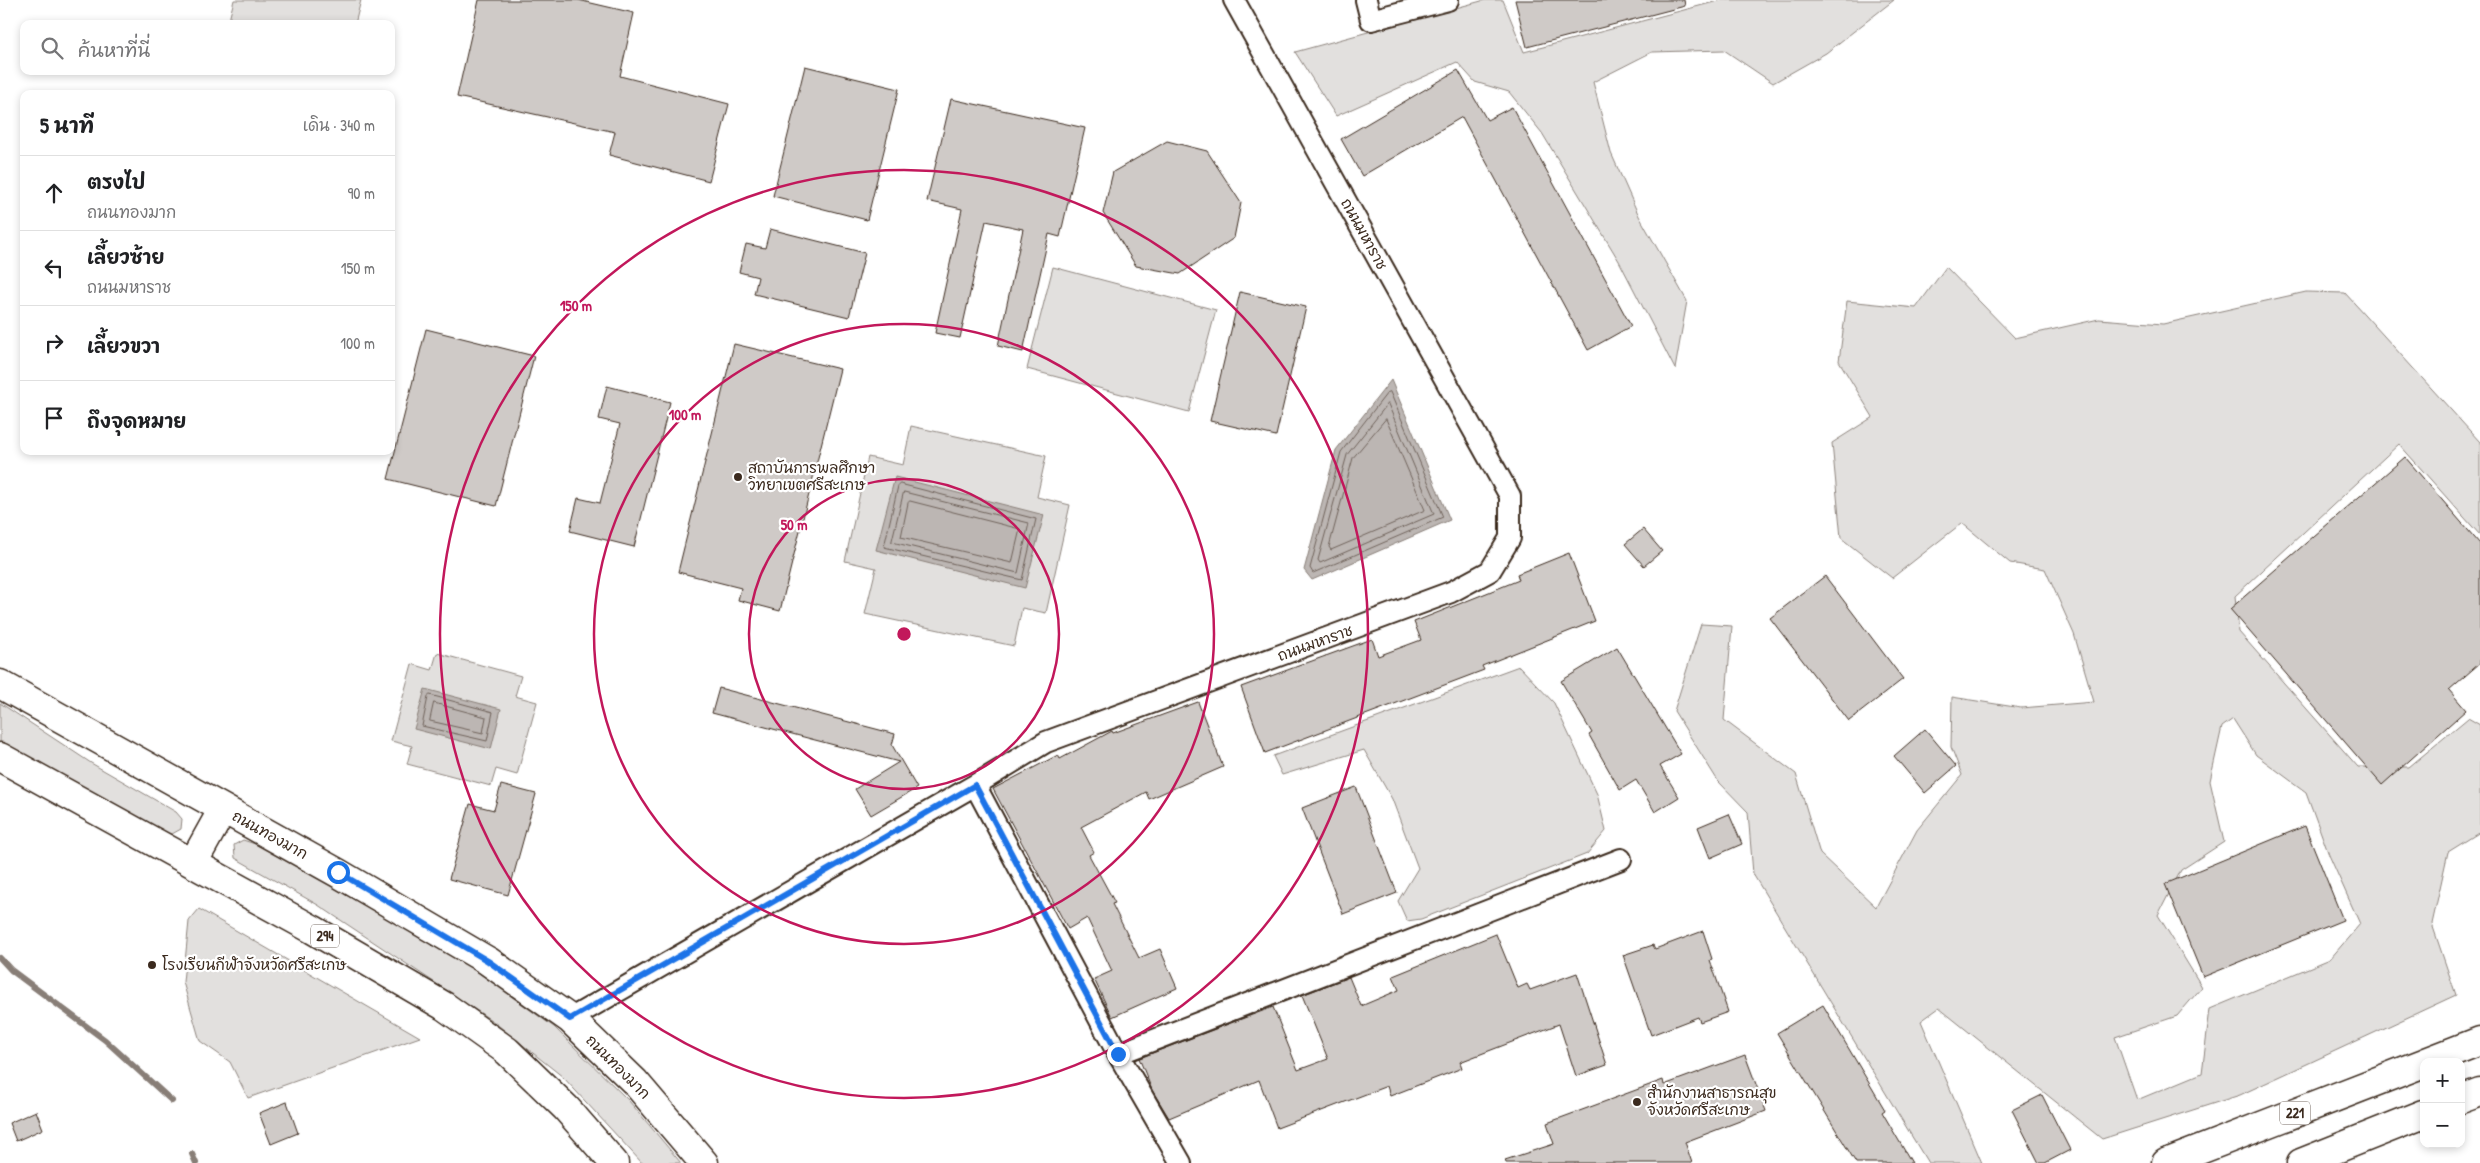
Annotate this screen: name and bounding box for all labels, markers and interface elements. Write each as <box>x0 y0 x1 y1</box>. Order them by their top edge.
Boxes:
search box <box>20 20 395 75</box>
icon: search <box>38 34 66 62</box>
text: ค้นหาที่นี่ <box>78 37 150 63</box>
text: 5 นาที <box>40 111 94 140</box>
text: เดิน · 340 m <box>303 114 375 136</box>
text: ตรงไป <box>87 169 145 195</box>
icon: ahead <box>40 179 68 207</box>
text: 90 m <box>347 182 375 204</box>
street label: ถนนมหาราช <box>1336 194 1393 274</box>
text: ถนนทองมาก <box>87 201 176 223</box>
text: เลี้ยวซ้าย <box>87 244 164 270</box>
icon: left <box>40 254 68 282</box>
text: 150 m <box>341 257 375 279</box>
text: ถนนมหาราช <box>87 276 171 298</box>
text: 150 m <box>560 295 592 316</box>
icon: right <box>40 329 68 357</box>
text: 100 m <box>340 332 375 354</box>
text: เลี้ยวขวา <box>87 333 160 359</box>
icon: arrive <box>40 404 68 432</box>
text: 100 m <box>669 404 701 425</box>
text: ถึงจุดหมาย <box>87 408 186 434</box>
place label: สถาบันการพลศึกษา วิทยาเขตศรีสะเกษ <box>748 457 875 495</box>
marker: สถาบันการพลศึกษา วิทยาเขตศรีสะเกษ <box>732 471 744 483</box>
text: 50 m <box>781 514 807 535</box>
street label: ถนนมหาราช <box>1274 619 1356 666</box>
centre of rings <box>895 625 913 643</box>
street label: ถนนทองมาก <box>229 805 312 864</box>
route start <box>327 861 350 884</box>
road number: 294 <box>311 924 339 948</box>
place label: โรงเรียนกีฬาจังหวัดศรีสะเกษ <box>162 954 347 975</box>
marker: โรงเรียนกีฬาจังหวัดศรีสะเกษ <box>146 959 158 971</box>
street label: ถนนทองมาก <box>581 1030 655 1104</box>
route end <box>1107 1043 1130 1066</box>
map controls <box>2420 1058 2465 1148</box>
button: + <box>2420 1058 2465 1103</box>
place label: สำนักงานสาธารณสุข จังหวัดศรีสะเกษ <box>1647 1082 1777 1120</box>
marker: สำนักงานสาธารณสุข จังหวัดศรีสะเกษ <box>1631 1096 1643 1108</box>
road number: 221 <box>2280 1102 2310 1124</box>
button: − <box>2420 1103 2465 1148</box>

